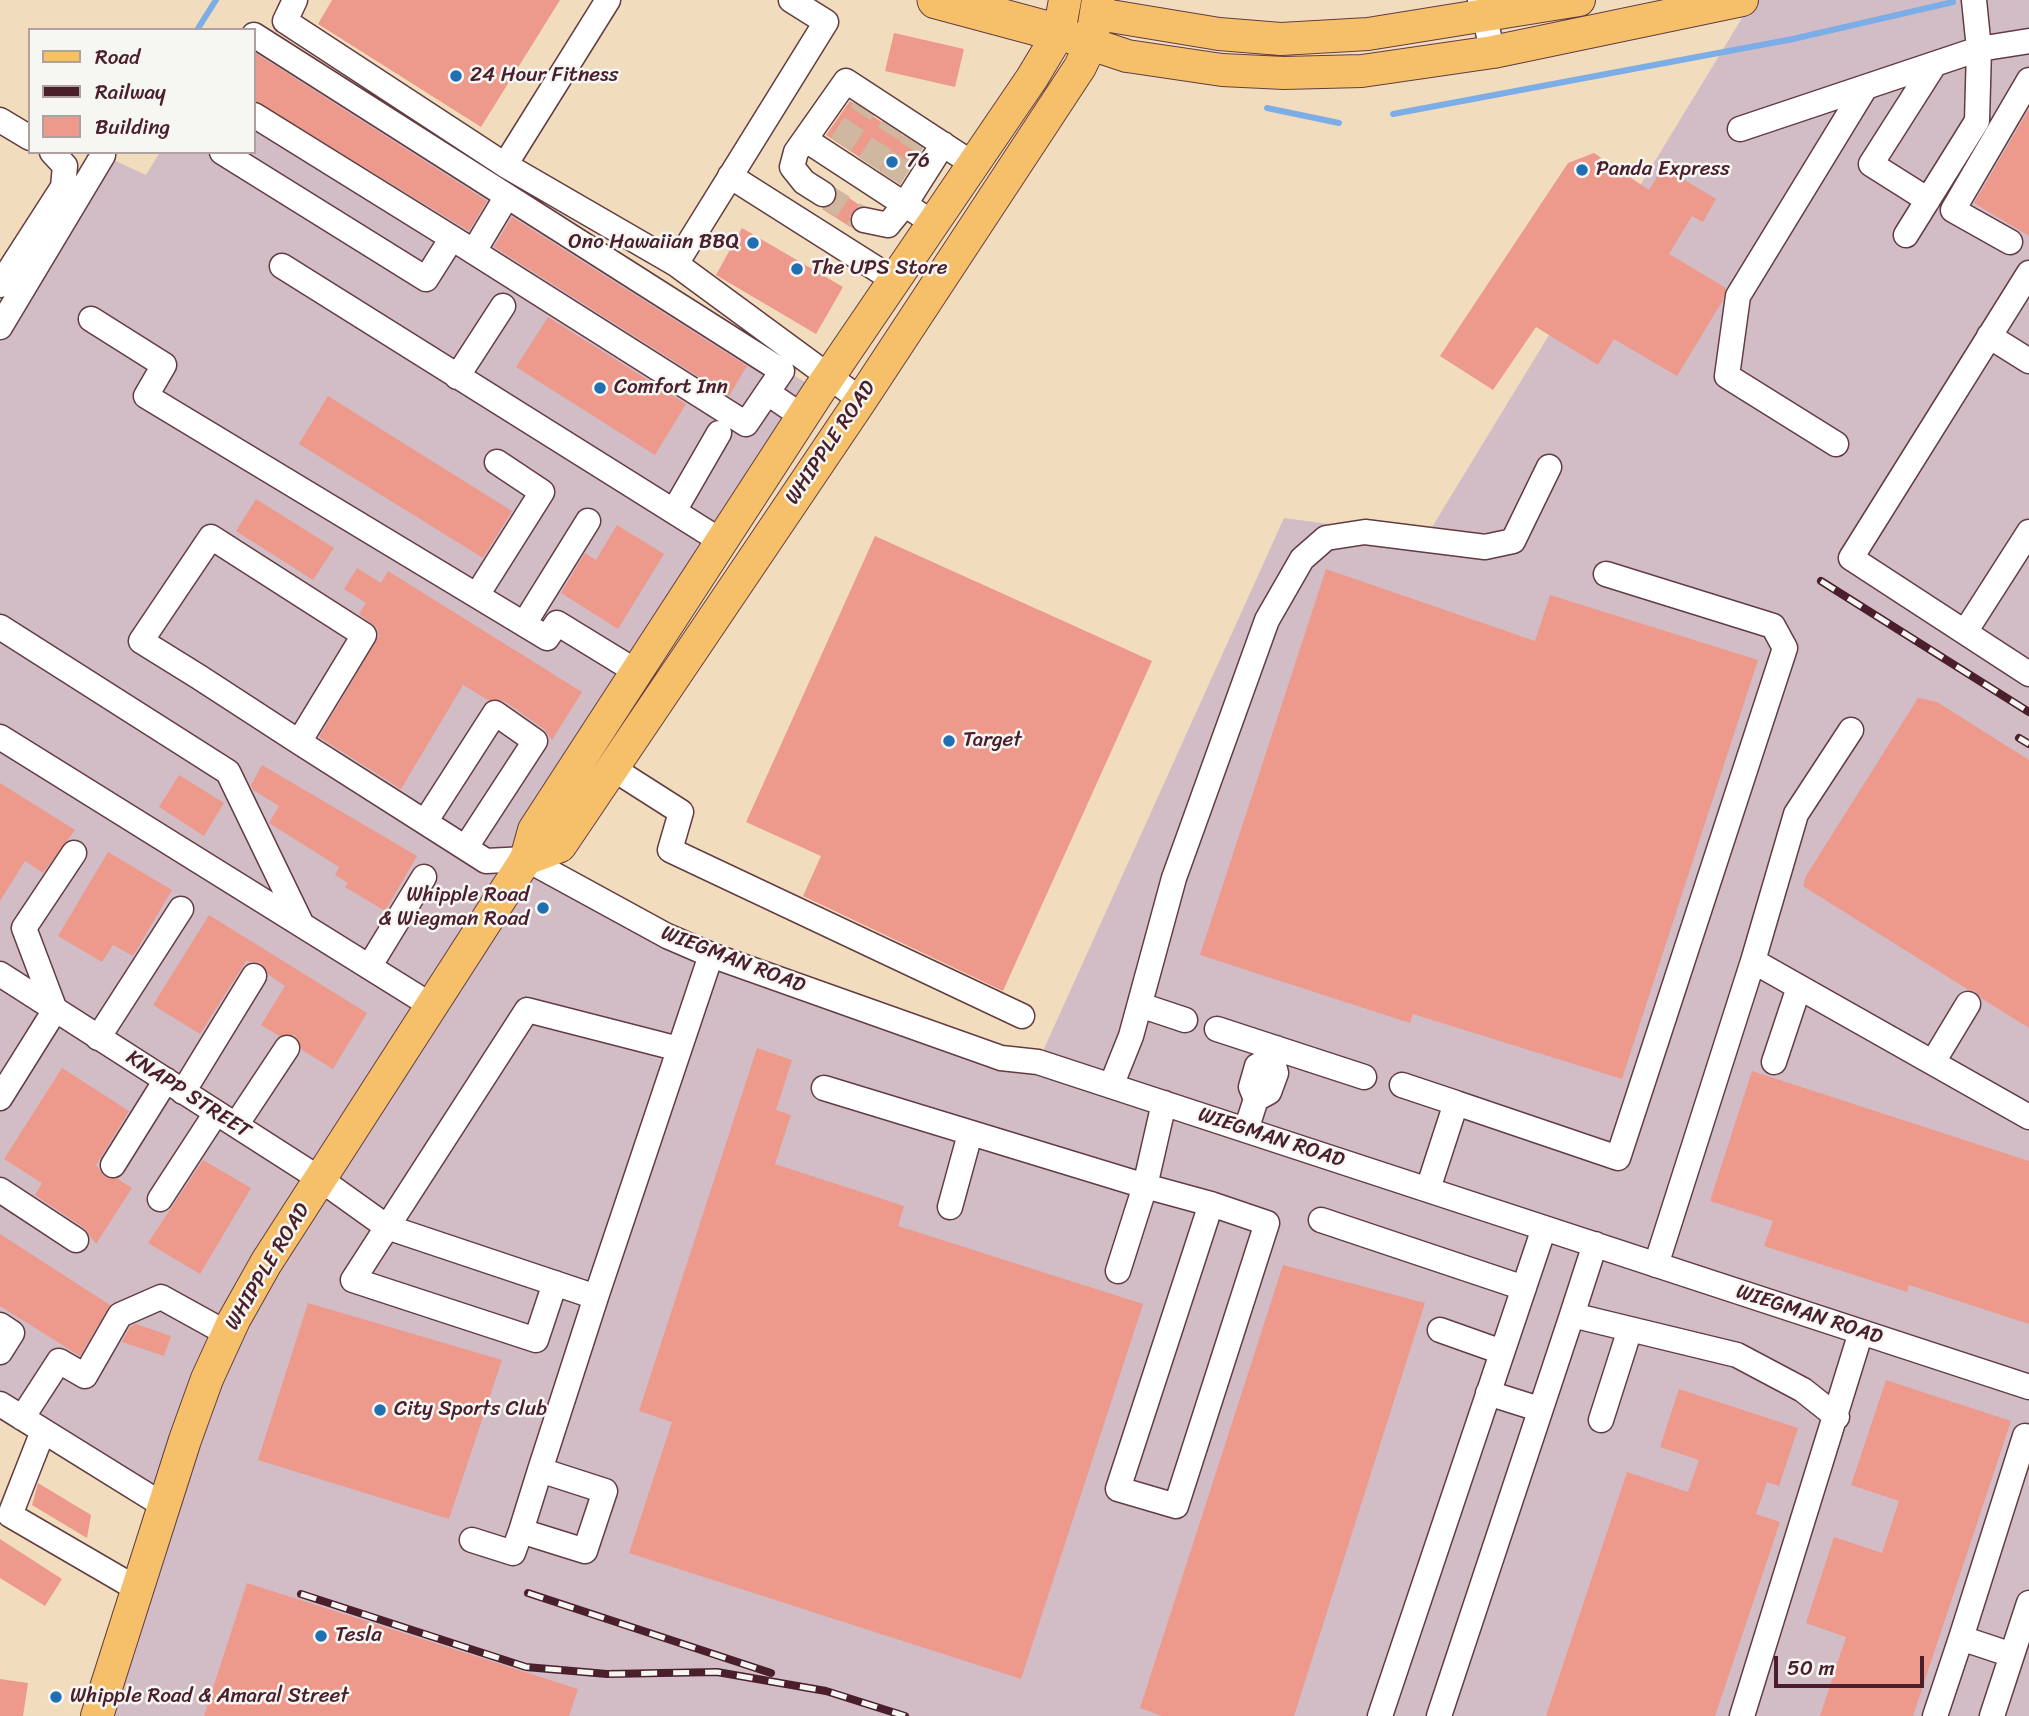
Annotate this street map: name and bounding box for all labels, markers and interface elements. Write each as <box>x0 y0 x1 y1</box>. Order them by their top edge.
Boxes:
legend <box>28 28 256 154</box>
text: Road <box>95 38 140 76</box>
place label: 24 Hour Fitness <box>470 63 618 89</box>
marker: 24 Hour Fitness <box>448 68 464 84</box>
text: Railway <box>95 73 166 111</box>
text: Building <box>95 108 170 146</box>
place label: 76 <box>906 149 930 175</box>
marker: 76 <box>884 154 900 170</box>
place label: Panda Express <box>1596 157 1730 183</box>
marker: Panda Express <box>1574 162 1590 178</box>
place label: Ono Hawaiian BBQ <box>568 230 739 256</box>
marker: Ono Hawaiian BBQ <box>745 235 761 251</box>
place label: The UPS Store <box>811 256 948 282</box>
marker: The UPS Store <box>789 261 805 277</box>
place label: Comfort Inn <box>614 375 728 401</box>
street label: WHIPPLE ROAD <box>780 376 882 510</box>
marker: Comfort Inn <box>592 380 608 396</box>
place label: Target <box>963 728 1022 754</box>
marker: Target <box>941 733 957 749</box>
place label: Whipple Road & Wiegman Road <box>378 883 529 933</box>
marker: Whipple Road & Wiegman Road <box>535 900 551 916</box>
street label: WIEGMAN ROAD <box>657 921 809 999</box>
street label: KNAPP STREET <box>121 1045 255 1145</box>
street label: WIEGMAN ROAD <box>1195 1102 1347 1174</box>
street label: WHIPPLE ROAD <box>220 1199 316 1335</box>
street label: WIEGMAN ROAD <box>1733 1279 1885 1351</box>
place label: City Sports Club <box>394 1397 547 1423</box>
marker: City Sports Club <box>372 1402 388 1418</box>
place label: Tesla <box>335 1623 382 1649</box>
marker: Tesla <box>313 1628 329 1644</box>
scale bar <box>1777 1642 1927 1686</box>
text: 50 m <box>1787 1649 1835 1687</box>
place label: Whipple Road & Amaral Street <box>70 1684 349 1710</box>
marker: Whipple Road & Amaral Street <box>48 1689 64 1705</box>

